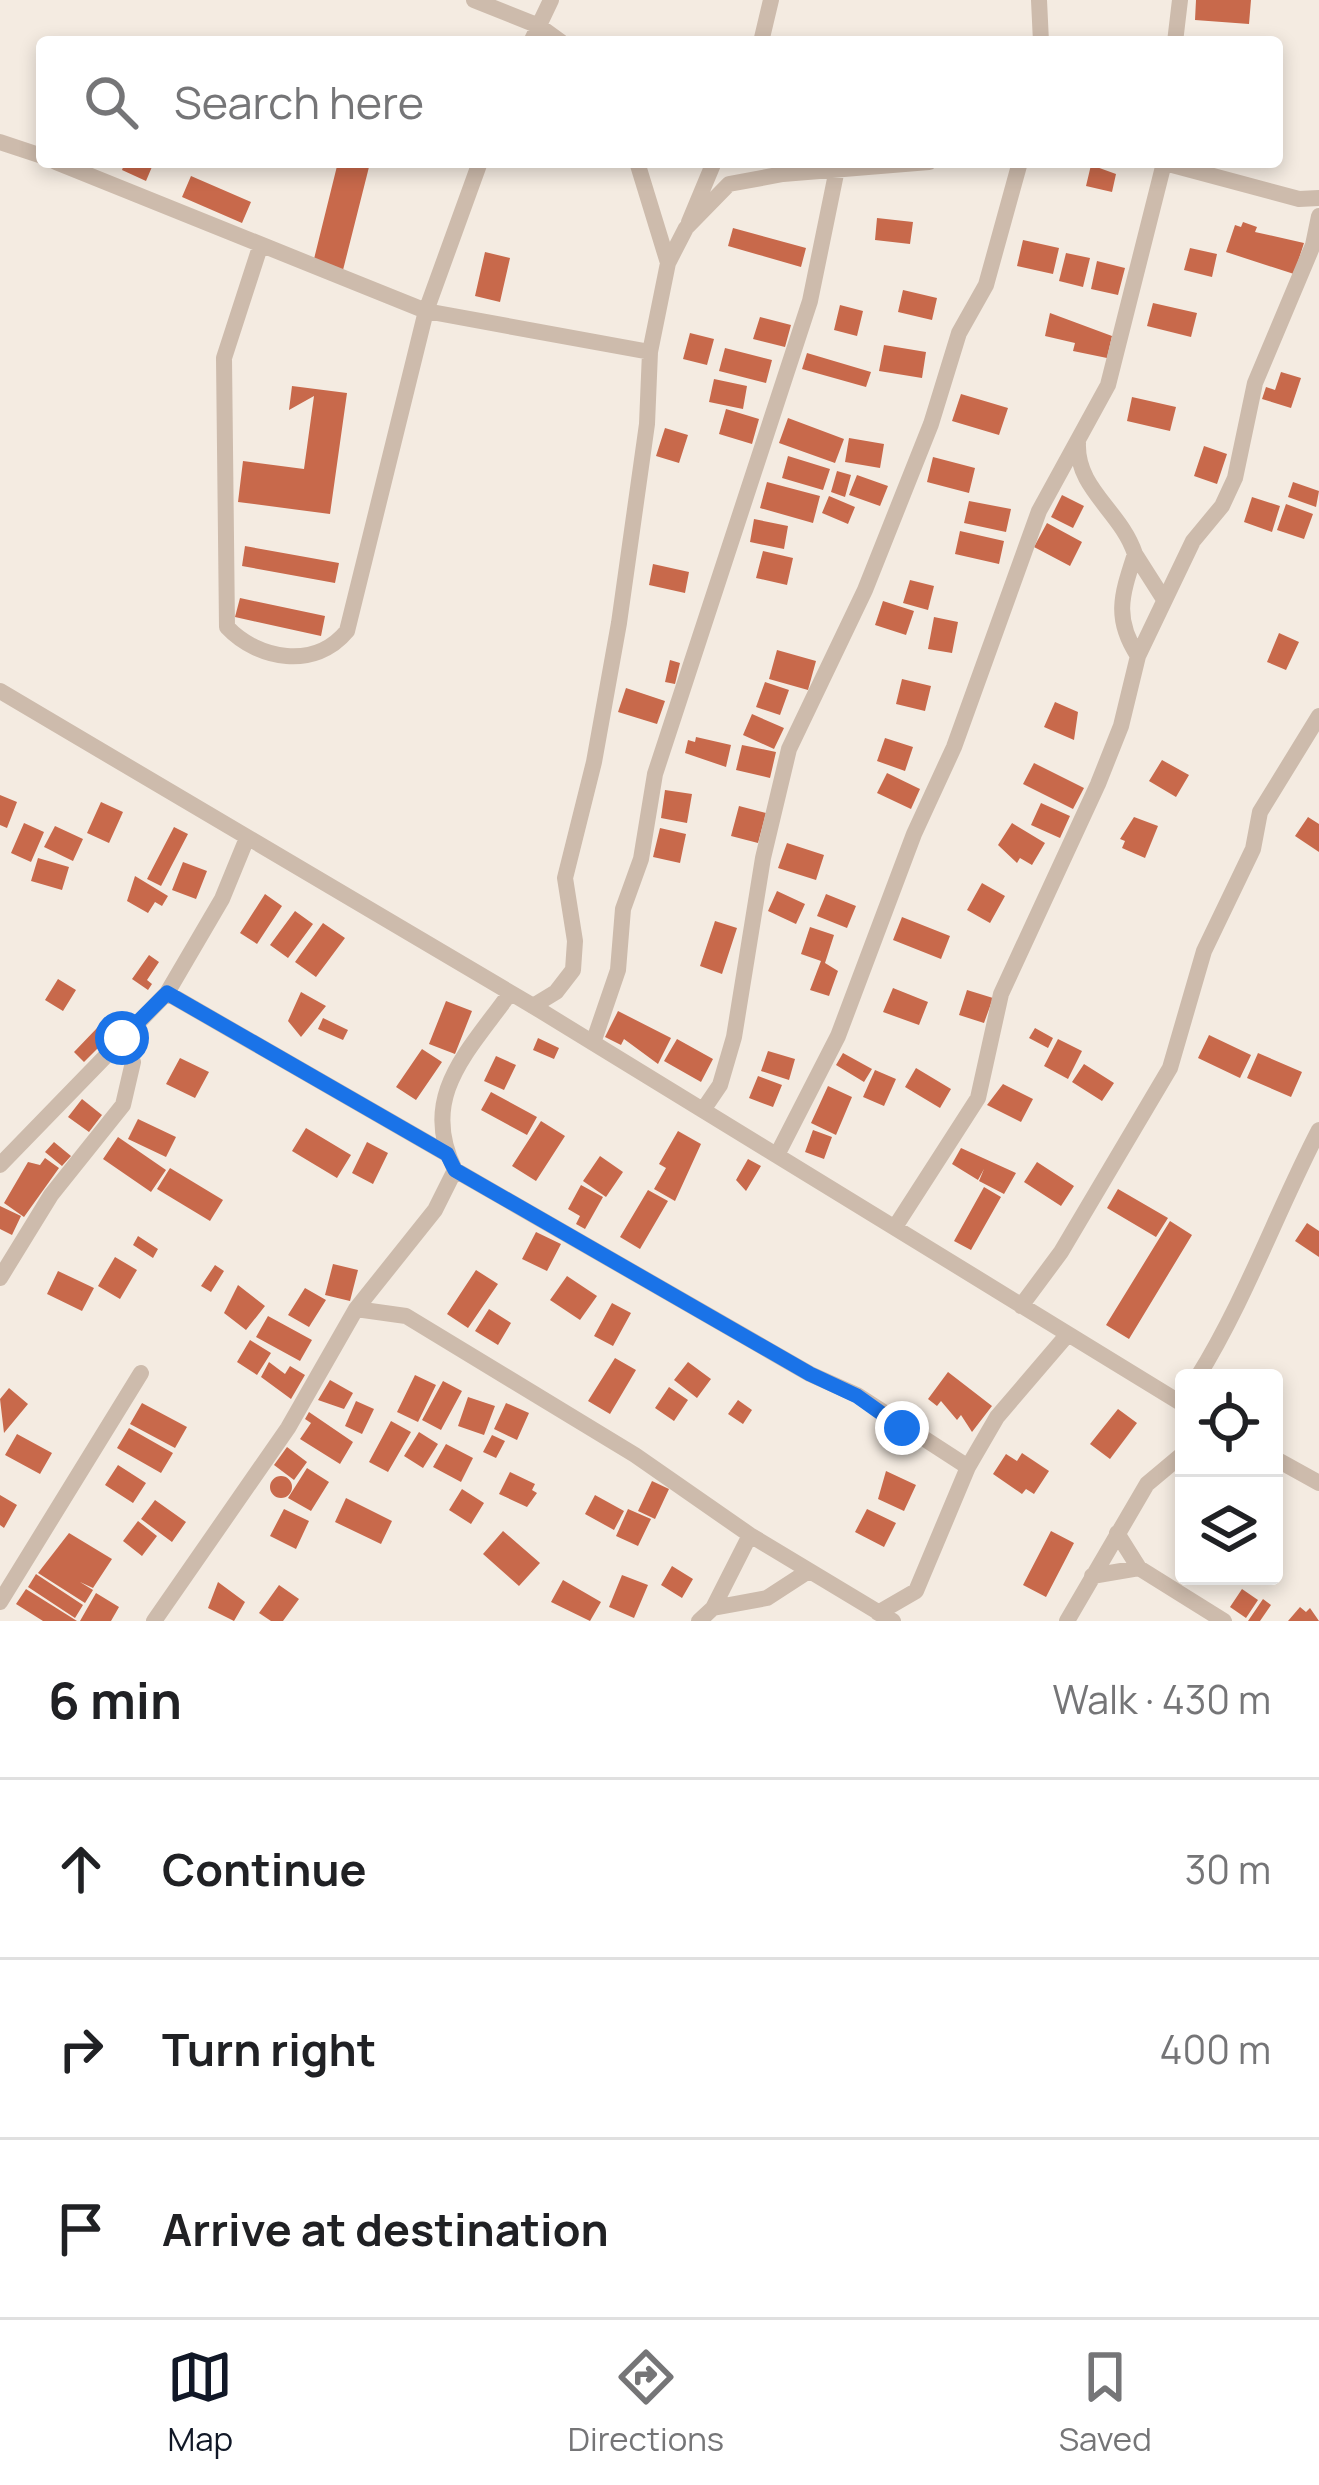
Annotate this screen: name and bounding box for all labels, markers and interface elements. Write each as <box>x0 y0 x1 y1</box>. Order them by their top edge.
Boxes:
search box <box>36 36 1283 168</box>
icon: search <box>78 69 144 135</box>
text: Search here <box>174 71 424 133</box>
route start <box>95 1011 149 1065</box>
map controls <box>1175 1369 1283 1585</box>
button: locate <box>1175 1369 1283 1477</box>
route end <box>875 1401 929 1455</box>
button: layers <box>1175 1477 1283 1585</box>
text: 6 min <box>48 1665 182 1734</box>
text: Walk · 430 m <box>1053 1672 1271 1726</box>
icon: ahead <box>48 1836 114 1902</box>
text: Continue <box>162 1838 367 1900</box>
text: 30 m <box>1185 1842 1271 1896</box>
icon: right <box>48 2016 114 2082</box>
text: Turn right <box>162 2018 376 2080</box>
text: 400 m <box>1160 2022 1271 2076</box>
icon: arrive <box>48 2196 114 2262</box>
text: Arrive at destination <box>162 2198 609 2260</box>
tab: Map <box>167 2344 233 2461</box>
tab: Directions <box>568 2344 724 2461</box>
tab: Saved <box>1059 2344 1152 2461</box>

